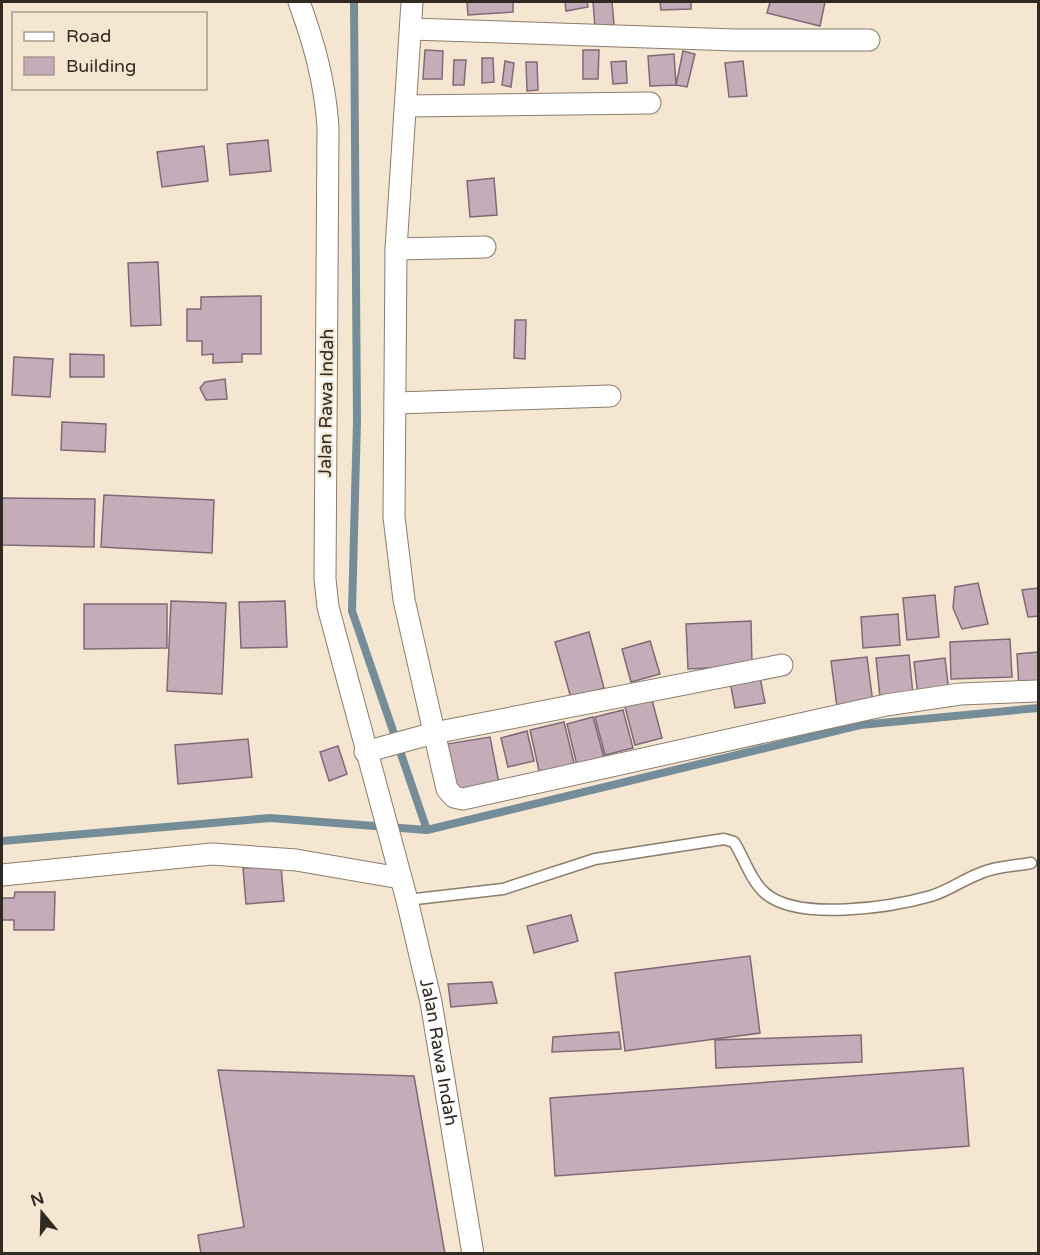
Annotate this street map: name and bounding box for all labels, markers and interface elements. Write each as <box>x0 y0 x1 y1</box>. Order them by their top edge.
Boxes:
legend <box>12 12 207 90</box>
text: Road <box>66 25 111 47</box>
text: Building <box>66 55 136 77</box>
street label: Jalan Rawa Indah <box>314 328 338 478</box>
street label: Jalan Rawa Indah <box>415 976 462 1127</box>
north arrow <box>12 1183 72 1243</box>
text: N <box>28 1188 47 1211</box>

